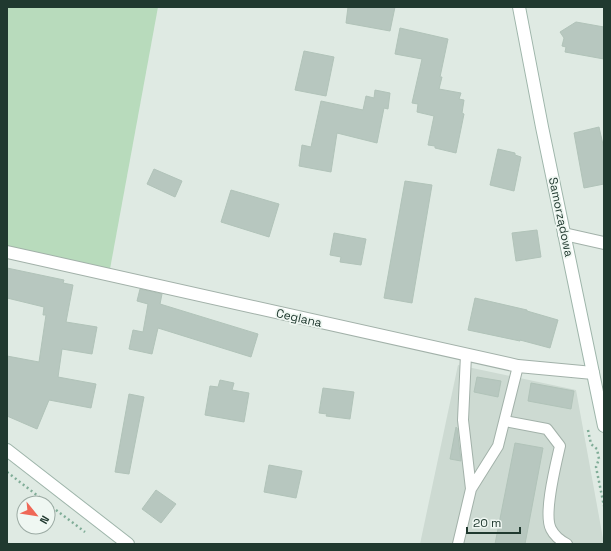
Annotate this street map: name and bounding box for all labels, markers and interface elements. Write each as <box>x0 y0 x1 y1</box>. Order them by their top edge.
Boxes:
street label: Samorządowa <box>545 176 577 258</box>
street label: Ceglana <box>274 305 324 331</box>
north arrow <box>16 495 56 535</box>
scale bar <box>467 509 520 535</box>
text: N <box>37 513 53 527</box>
text: 20 m <box>473 515 501 531</box>

